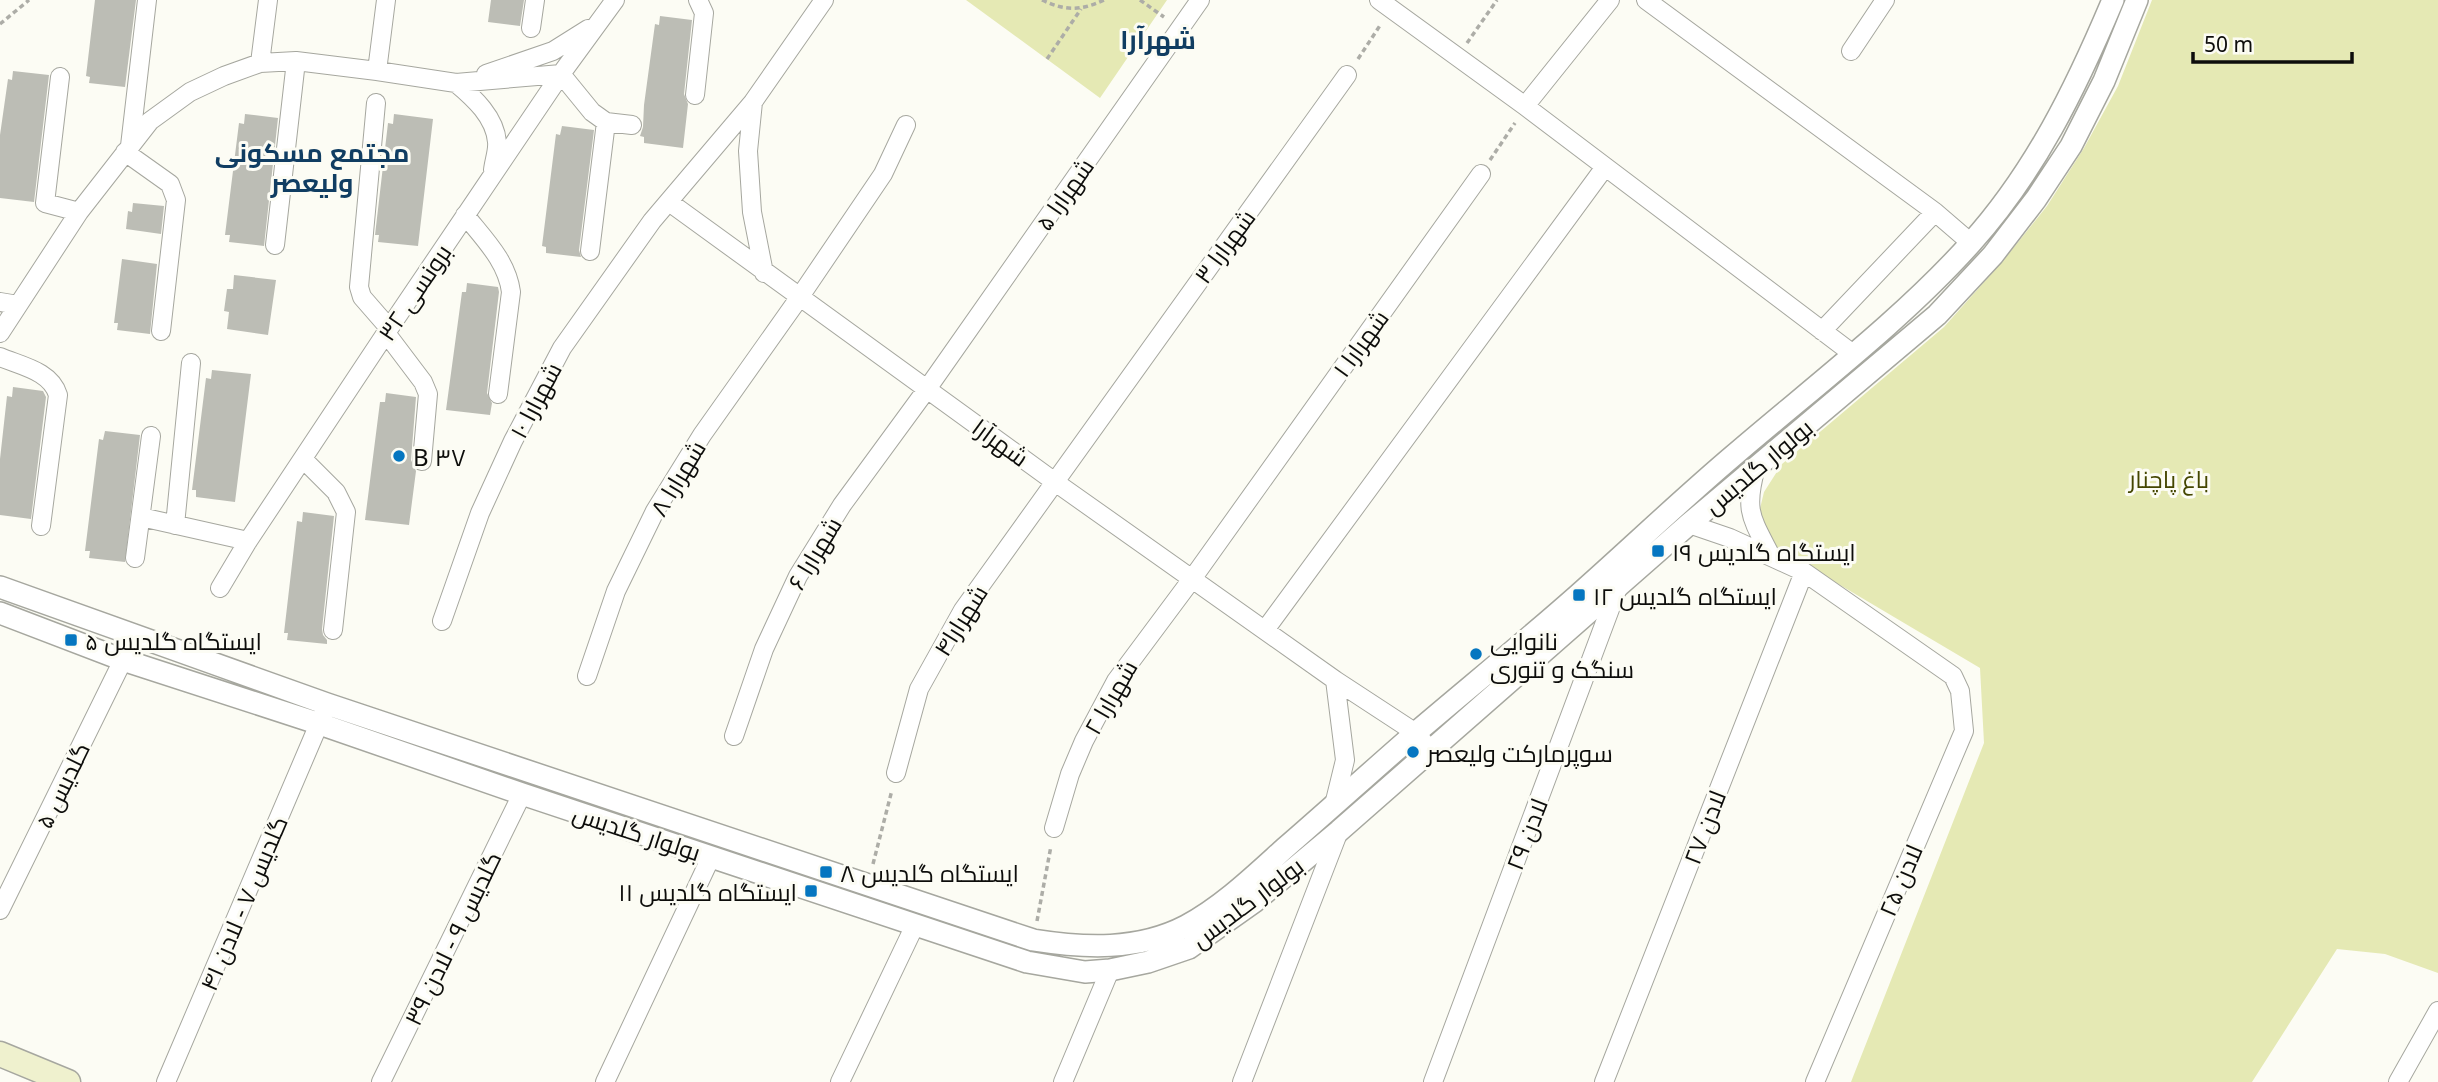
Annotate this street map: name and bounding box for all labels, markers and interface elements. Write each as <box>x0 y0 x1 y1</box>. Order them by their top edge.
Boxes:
district label: شهرآرا <box>1120 21 1196 57</box>
scale bar <box>2193 21 2352 65</box>
text: 50 m <box>2204 30 2253 58</box>
district label: مجتمع مسکونی ولیعصر <box>215 134 409 200</box>
street label: شهرارا ۵ <box>1027 151 1101 237</box>
street label: شهرارا ۳ <box>1186 202 1262 290</box>
street label: برونسی ۳۲ <box>370 237 458 347</box>
street label: شهرارا ۱ <box>1324 303 1396 383</box>
street label: شهرارا ۱۰ <box>501 356 569 444</box>
street label: شهرآرا <box>966 410 1036 474</box>
street label: بولوار گلدیس <box>1697 411 1819 521</box>
street label: شهرارا ۸ <box>641 434 713 522</box>
place label: B ۳۷ <box>413 440 466 473</box>
marker: B ۳۷ <box>391 448 407 464</box>
park label: باغ پاچنار <box>2127 462 2209 496</box>
street label: شهرارا ۶ <box>779 510 849 596</box>
place label: ایستگاه گلدیس ۱۹ <box>1672 535 1856 568</box>
marker: ایستگاه گلدیس ۱۹ <box>1650 543 1666 559</box>
street label: شهرارا۴ <box>925 578 995 662</box>
place label: ایستگاه گلدیس ۱۲ <box>1593 579 1777 612</box>
marker: ایستگاه گلدیس ۱۲ <box>1571 587 1587 603</box>
place label: ایستگاه گلدیس ۵ <box>85 624 262 657</box>
place label: نانوایی سنگک و تنوری <box>1490 624 1634 685</box>
marker: ایستگاه گلدیس ۵ <box>63 632 79 648</box>
marker: نانوایی سنگک و تنوری <box>1468 646 1484 662</box>
street label: شهرارا ۲ <box>1075 654 1145 740</box>
street label: گلدیس ۵ <box>27 736 97 834</box>
place label: سوپرمارکت ولیعصر <box>1425 736 1613 770</box>
marker: سوپرمارکت ولیعصر <box>1405 744 1421 760</box>
street label: لادن ۲۷ <box>1675 785 1733 869</box>
street label: لادن ۲۹ <box>1497 793 1555 875</box>
street label: بولوار گلدیس <box>569 796 705 868</box>
street label: گلدیس ۷ - لادن ۴۱ <box>191 811 295 995</box>
street label: لادن ۲۵ <box>1870 839 1930 921</box>
street label: گلدیس ۹ - لادن ۳۹ <box>396 846 508 1030</box>
street label: بولوار گلدیس <box>1184 849 1310 955</box>
place label: ایستگاه گلدیس ۸ <box>840 856 1019 889</box>
marker: ایستگاه گلدیس ۸ <box>818 864 834 880</box>
place label: ایستگاه گلدیس ۱۱ <box>618 875 797 908</box>
marker: ایستگاه گلدیس ۱۱ <box>803 883 819 899</box>

